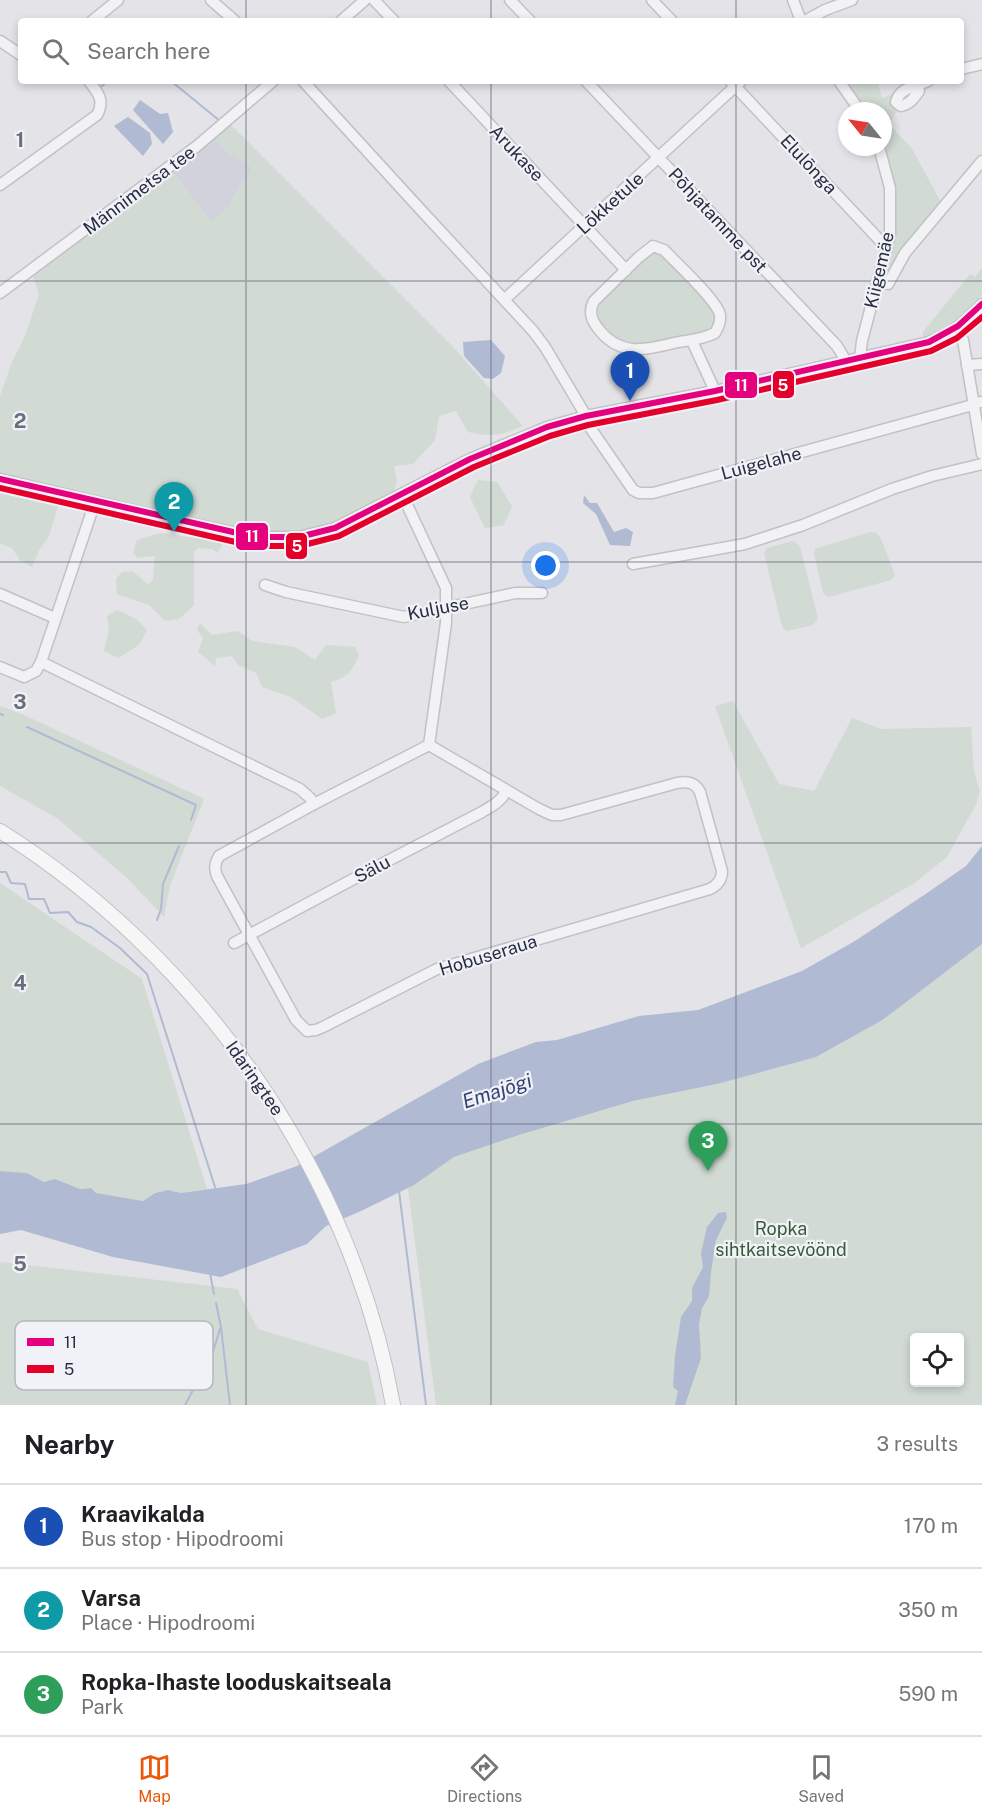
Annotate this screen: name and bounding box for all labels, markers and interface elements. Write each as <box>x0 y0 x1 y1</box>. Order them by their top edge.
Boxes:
search box <box>18 18 964 84</box>
icon: search <box>39 35 72 68</box>
text: Search here <box>87 38 211 64</box>
north arrow <box>838 102 892 156</box>
street label: Arukase <box>486 120 548 186</box>
text: 1 <box>16 128 24 152</box>
street label: Elulõnga <box>776 130 842 198</box>
street label: Männimetsa tee <box>79 141 199 239</box>
street label: Põhjatamme pst <box>664 163 772 277</box>
street label: Lõkketule <box>572 168 648 238</box>
street label: Kiigemäe <box>860 230 898 310</box>
pin: 1 <box>610 352 650 401</box>
line badge: 5 <box>772 370 795 399</box>
line badge: 11 <box>724 371 758 399</box>
text: 11 <box>734 376 748 395</box>
text: 5 <box>778 376 789 395</box>
text: 2 <box>14 409 26 433</box>
street label: Luigelahe <box>718 442 804 484</box>
pin: 2 <box>154 482 194 532</box>
line badge: 11 <box>235 522 269 551</box>
text: 11 <box>245 527 259 546</box>
line badge: 5 <box>285 532 308 560</box>
text: 5 <box>292 537 303 556</box>
your location <box>531 551 560 580</box>
street label: Kuljuse <box>405 592 471 624</box>
text: 3 <box>13 690 27 714</box>
street label: Sälu <box>350 851 394 887</box>
street label: Hobuseraua <box>436 930 540 980</box>
text: 4 <box>13 971 27 995</box>
street label: Idaringtee <box>222 1037 288 1119</box>
water label: Emajõgi <box>459 1068 535 1113</box>
pin: 3 <box>688 1122 728 1171</box>
park label: Ropka sihtkaitsevöönd <box>715 1218 847 1260</box>
text: 5 <box>13 1252 27 1276</box>
legend <box>15 1321 213 1390</box>
text: 11 <box>64 1333 77 1352</box>
map controls <box>910 1333 964 1387</box>
button: locate <box>910 1333 964 1387</box>
text: 5 <box>64 1360 74 1379</box>
text: Nearby <box>24 1429 114 1460</box>
text: 3 results <box>877 1432 958 1456</box>
text: Kraavikalda <box>81 1501 205 1527</box>
text: 1 <box>39 1514 48 1538</box>
text: 170 m <box>904 1514 958 1538</box>
text: Bus stop · Hipodroomi <box>81 1527 284 1551</box>
text: Varsa <box>81 1585 141 1611</box>
text: 2 <box>37 1598 50 1622</box>
text: 350 m <box>898 1598 958 1622</box>
text: Place · Hipodroomi <box>81 1611 255 1635</box>
text: Ropka-Ihaste looduskaitseala <box>81 1669 391 1695</box>
text: 3 <box>37 1682 50 1706</box>
text: 590 m <box>898 1682 958 1706</box>
text: Park <box>81 1695 124 1719</box>
tab: Map <box>138 1751 171 1806</box>
tab: Directions <box>447 1751 522 1806</box>
tab: Saved <box>798 1751 844 1806</box>

